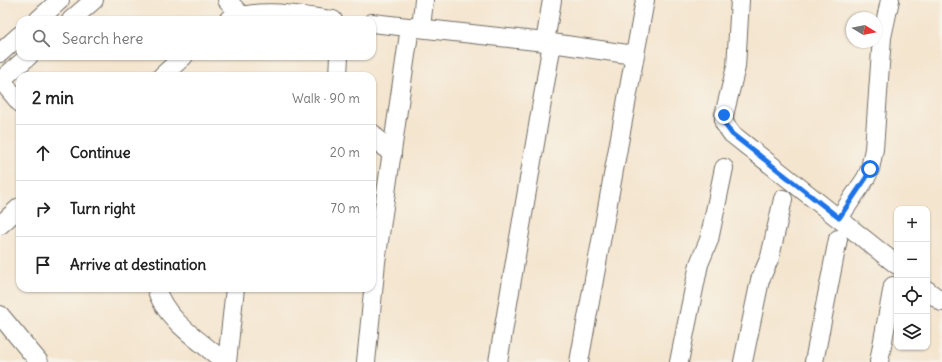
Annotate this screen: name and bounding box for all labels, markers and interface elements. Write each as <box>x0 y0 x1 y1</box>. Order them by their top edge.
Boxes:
north arrow <box>846 12 882 48</box>
search box <box>16 16 376 60</box>
icon: search <box>30 27 52 49</box>
text: Search here <box>62 29 143 48</box>
text: 2 min <box>32 87 74 109</box>
text: Walk · 90 m <box>292 90 360 107</box>
route end <box>715 106 733 124</box>
icon: ahead <box>32 142 54 164</box>
text: Continue <box>70 143 131 162</box>
text: 20 m <box>330 144 360 161</box>
route start <box>861 160 879 178</box>
icon: right <box>32 198 54 220</box>
text: Turn right <box>70 199 135 218</box>
text: 70 m <box>331 200 360 217</box>
map controls <box>894 206 930 350</box>
button: + <box>894 206 930 242</box>
button: − <box>894 242 930 278</box>
icon: arrive <box>32 254 54 276</box>
text: Arrive at destination <box>70 255 206 274</box>
button: locate <box>894 278 930 314</box>
button: layers <box>894 314 930 350</box>

